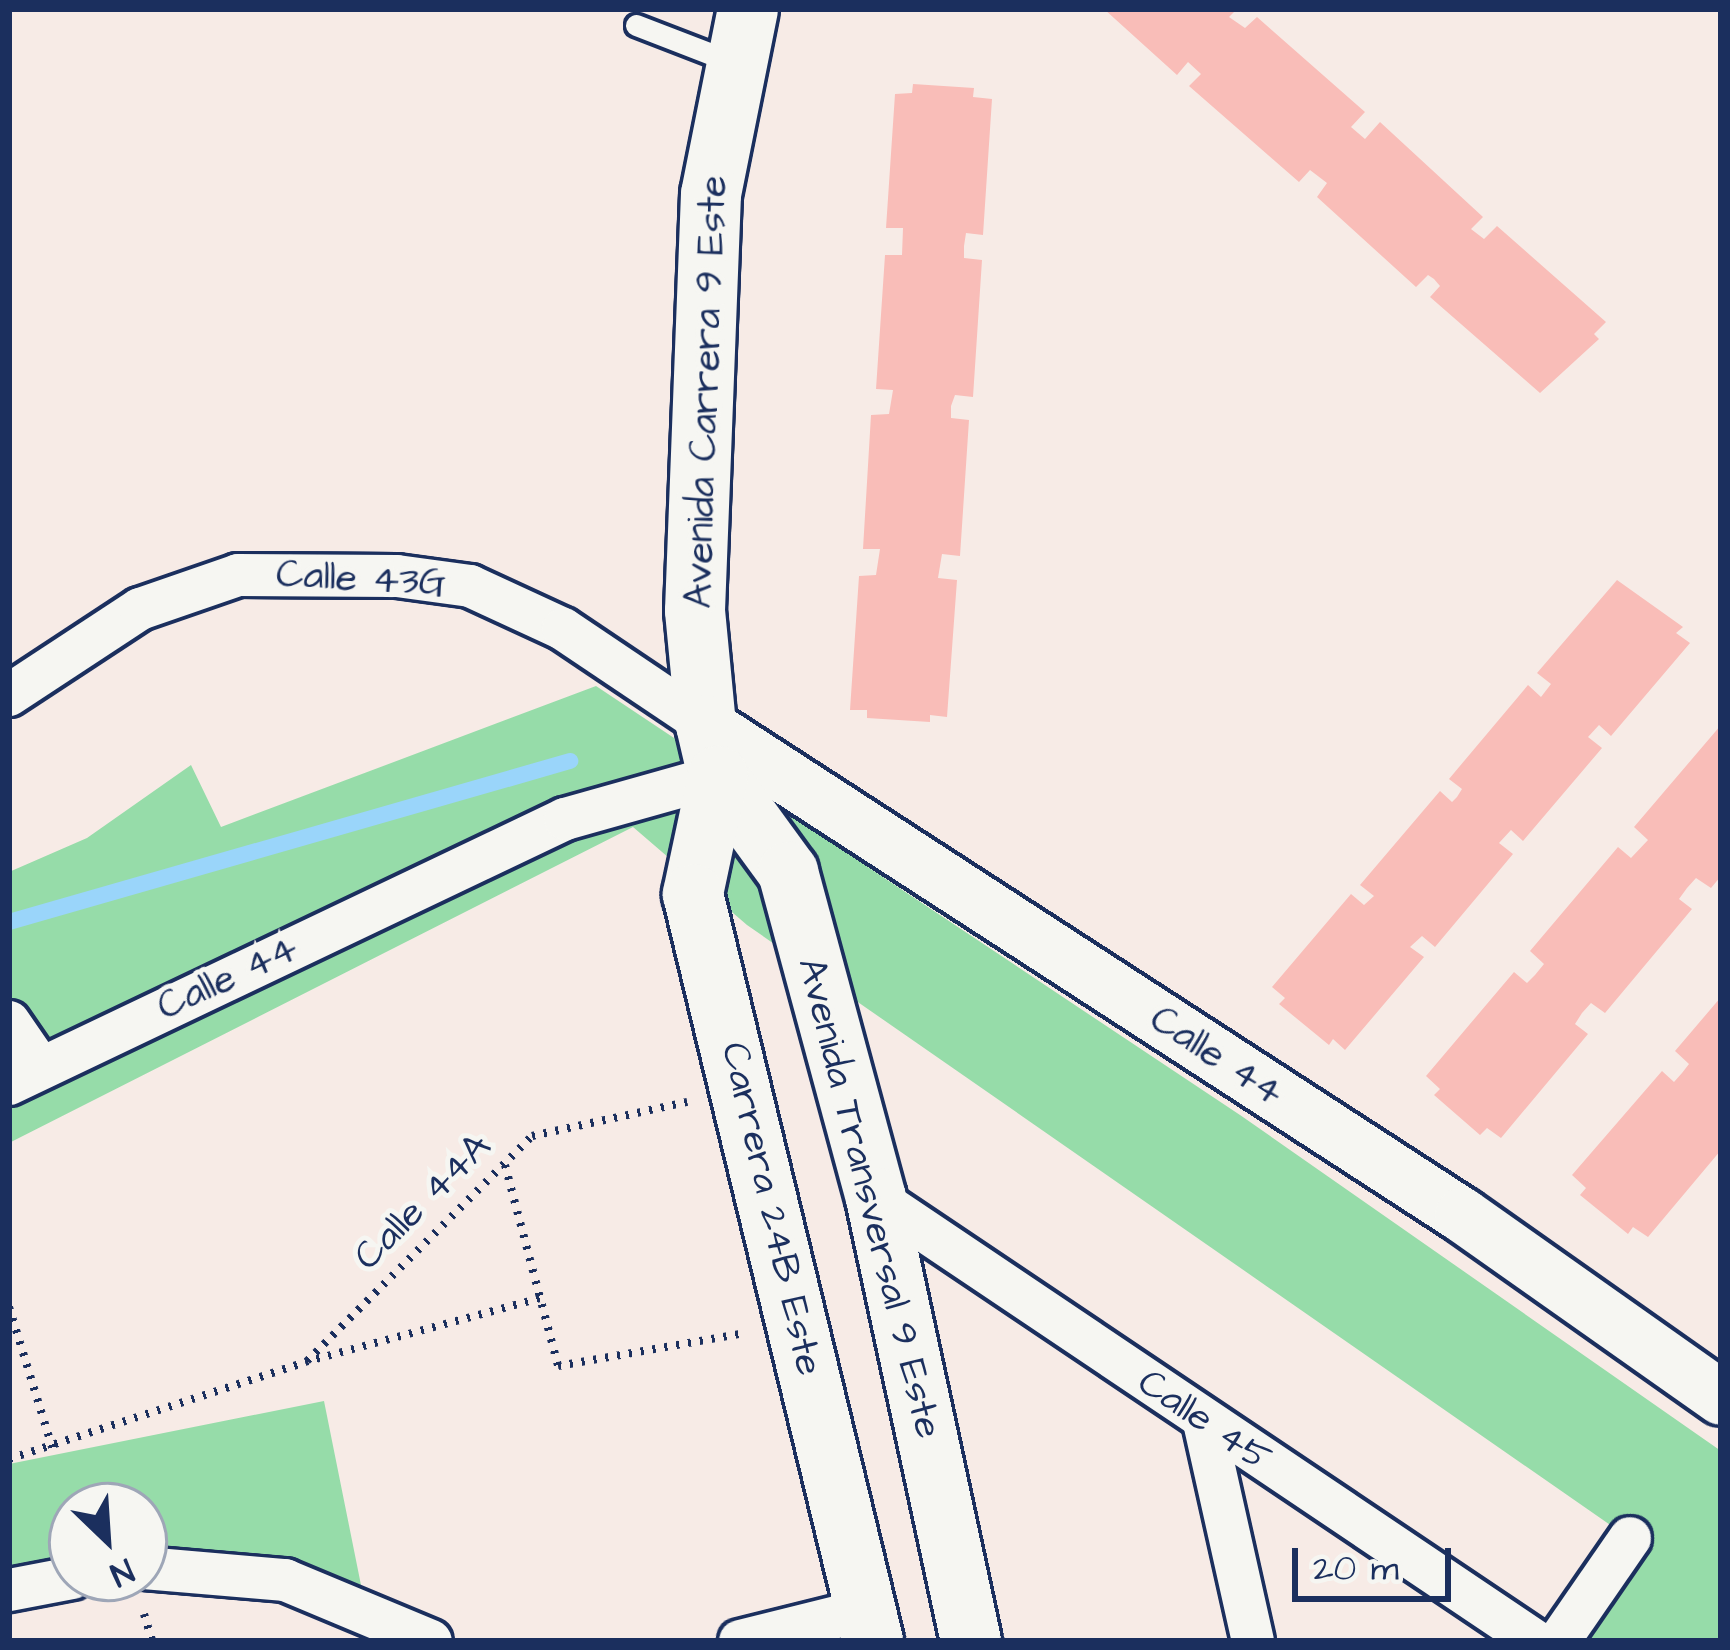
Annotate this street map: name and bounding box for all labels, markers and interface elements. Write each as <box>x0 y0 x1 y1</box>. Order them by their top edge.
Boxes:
street label: Avenida Carrera 9 Este <box>676 175 738 609</box>
street label: Calle 43G <box>275 552 447 608</box>
street label: Calle 44 <box>150 926 306 1032</box>
street label: Avenida Transversal 9 Este <box>787 953 951 1443</box>
street label: Calle 44 <box>1141 997 1291 1117</box>
street label: Carrera 24B Este <box>710 1038 832 1380</box>
street label: Calle 44A <box>345 1124 501 1280</box>
street label: Calle 45 <box>1128 1359 1280 1483</box>
north arrow <box>48 1482 168 1602</box>
scale bar <box>1298 1524 1457 1598</box>
text: 20 m <box>1313 1543 1399 1594</box>
text: N <box>103 1547 141 1597</box>

